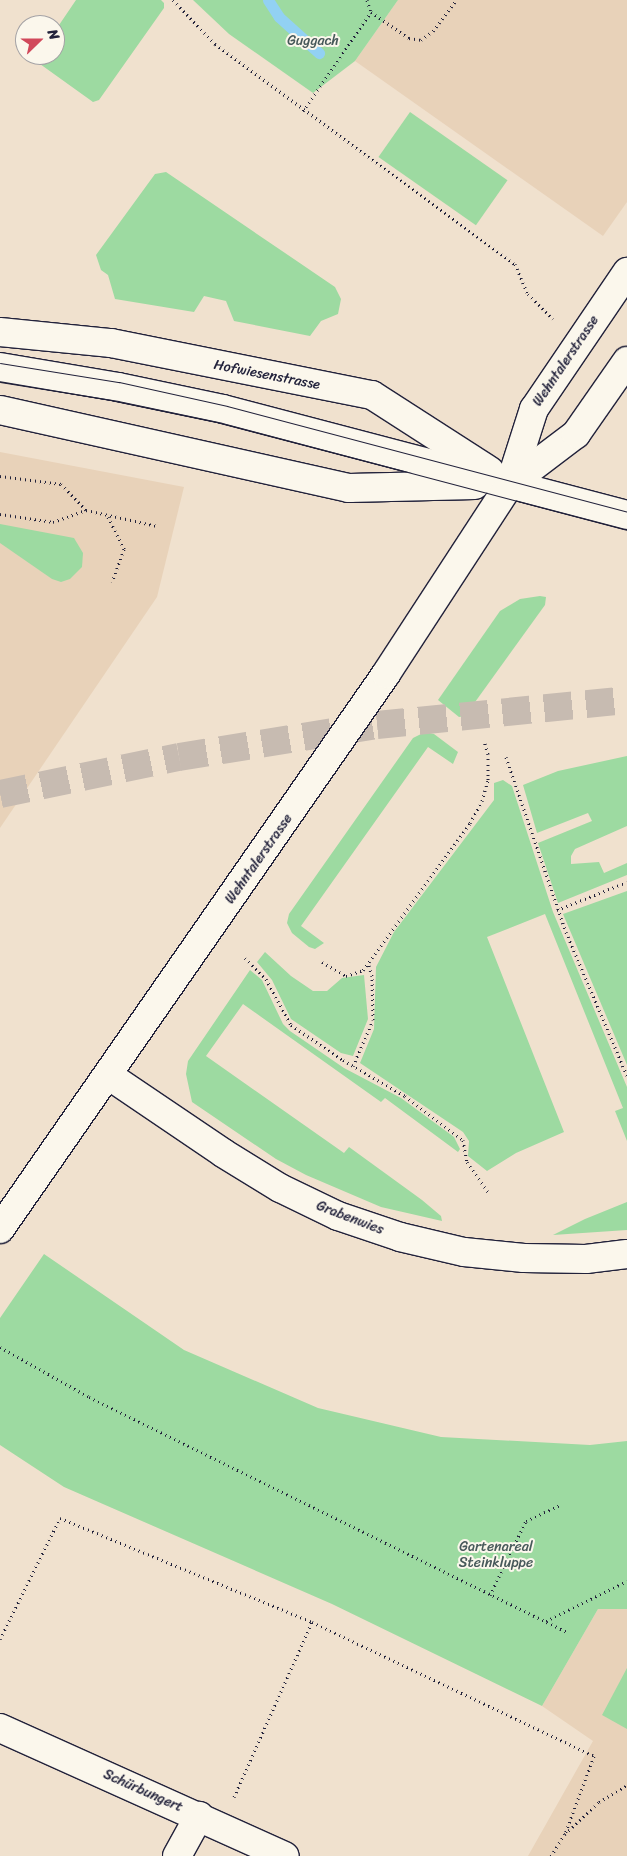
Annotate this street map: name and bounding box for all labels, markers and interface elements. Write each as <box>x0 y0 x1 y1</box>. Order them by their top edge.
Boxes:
north arrow <box>15 15 65 65</box>
text: N <box>40 25 67 44</box>
park label: Guggach <box>287 33 339 49</box>
street label: Wehntalerstrasse <box>529 312 603 410</box>
street label: Hofwiesenstrasse <box>213 356 321 394</box>
street label: Wehntalerstrasse <box>222 811 296 907</box>
street label: Grabenwies <box>314 1197 386 1239</box>
park label: Gartenareal Steinkluppe <box>459 1539 533 1571</box>
street label: Schürbungert <box>101 1766 185 1816</box>

